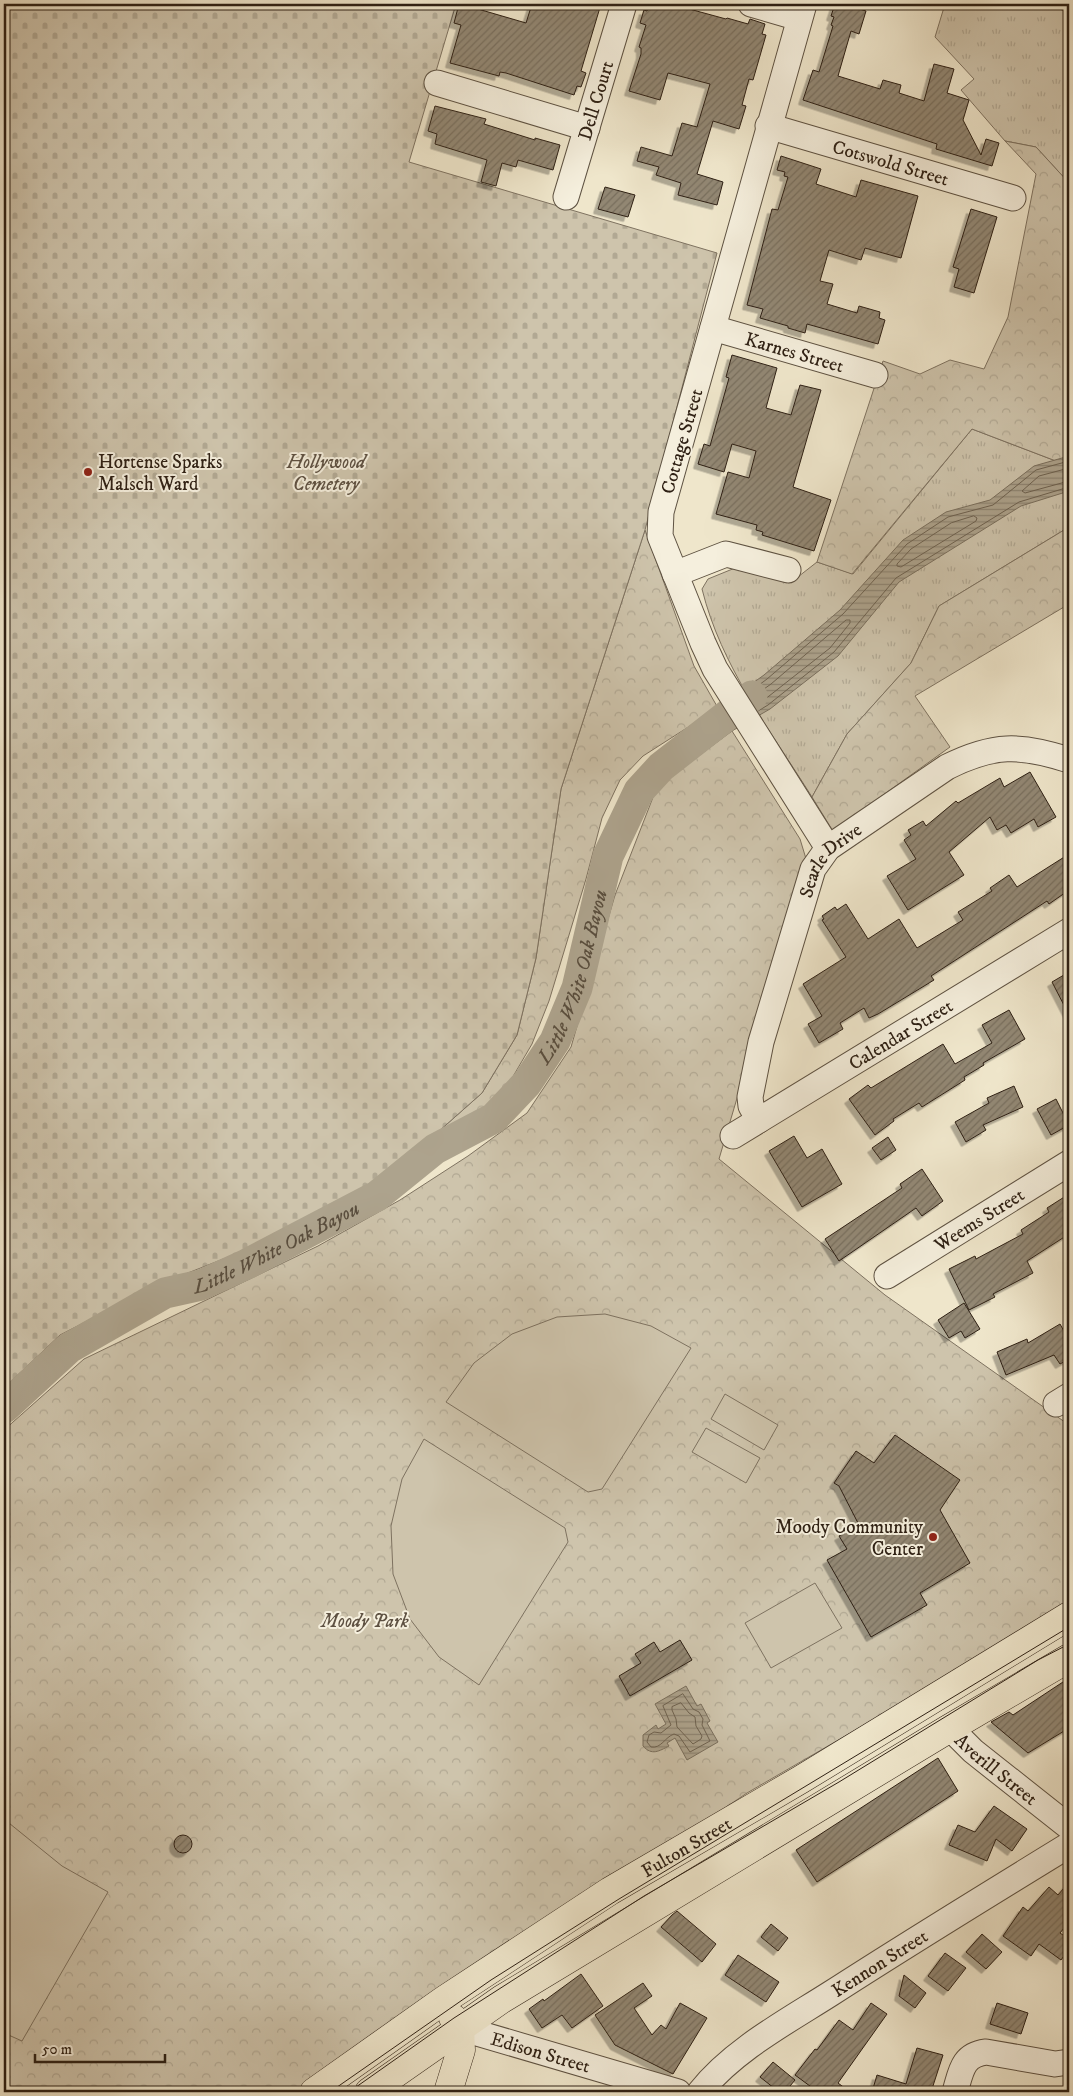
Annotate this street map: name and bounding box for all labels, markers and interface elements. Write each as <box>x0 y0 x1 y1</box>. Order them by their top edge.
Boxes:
street label: Dell Court <box>574 58 619 143</box>
street label: Cotswold Street <box>830 136 951 191</box>
street label: Karnes Street <box>742 328 846 378</box>
street label: Cottage Street <box>656 386 708 497</box>
place label: Hortense Sparks Malsch Ward <box>98 451 222 496</box>
park label: Hollywood Cemetery <box>286 451 368 496</box>
marker: Hortense Sparks Malsch Ward <box>82 466 94 478</box>
street label: Searle Drive <box>795 818 867 901</box>
water label: Little White Oak Bayou <box>532 887 614 1070</box>
street label: Calendar Street <box>845 995 957 1076</box>
street label: Weems Street <box>929 1184 1029 1257</box>
water label: Little White Oak Bayou <box>190 1196 364 1300</box>
place label: Moody Community Center <box>776 1516 924 1561</box>
marker: Moody Community Center <box>927 1531 939 1543</box>
park label: Moody Park <box>319 1610 409 1633</box>
street label: Averill Street <box>949 1729 1042 1811</box>
street label: Fulton Street <box>638 1813 736 1883</box>
street label: Kennon Street <box>828 1925 932 2003</box>
street label: Edison Street <box>488 2028 593 2079</box>
scale bar <box>35 2031 165 2063</box>
text: 50 m <box>42 2040 72 2059</box>

